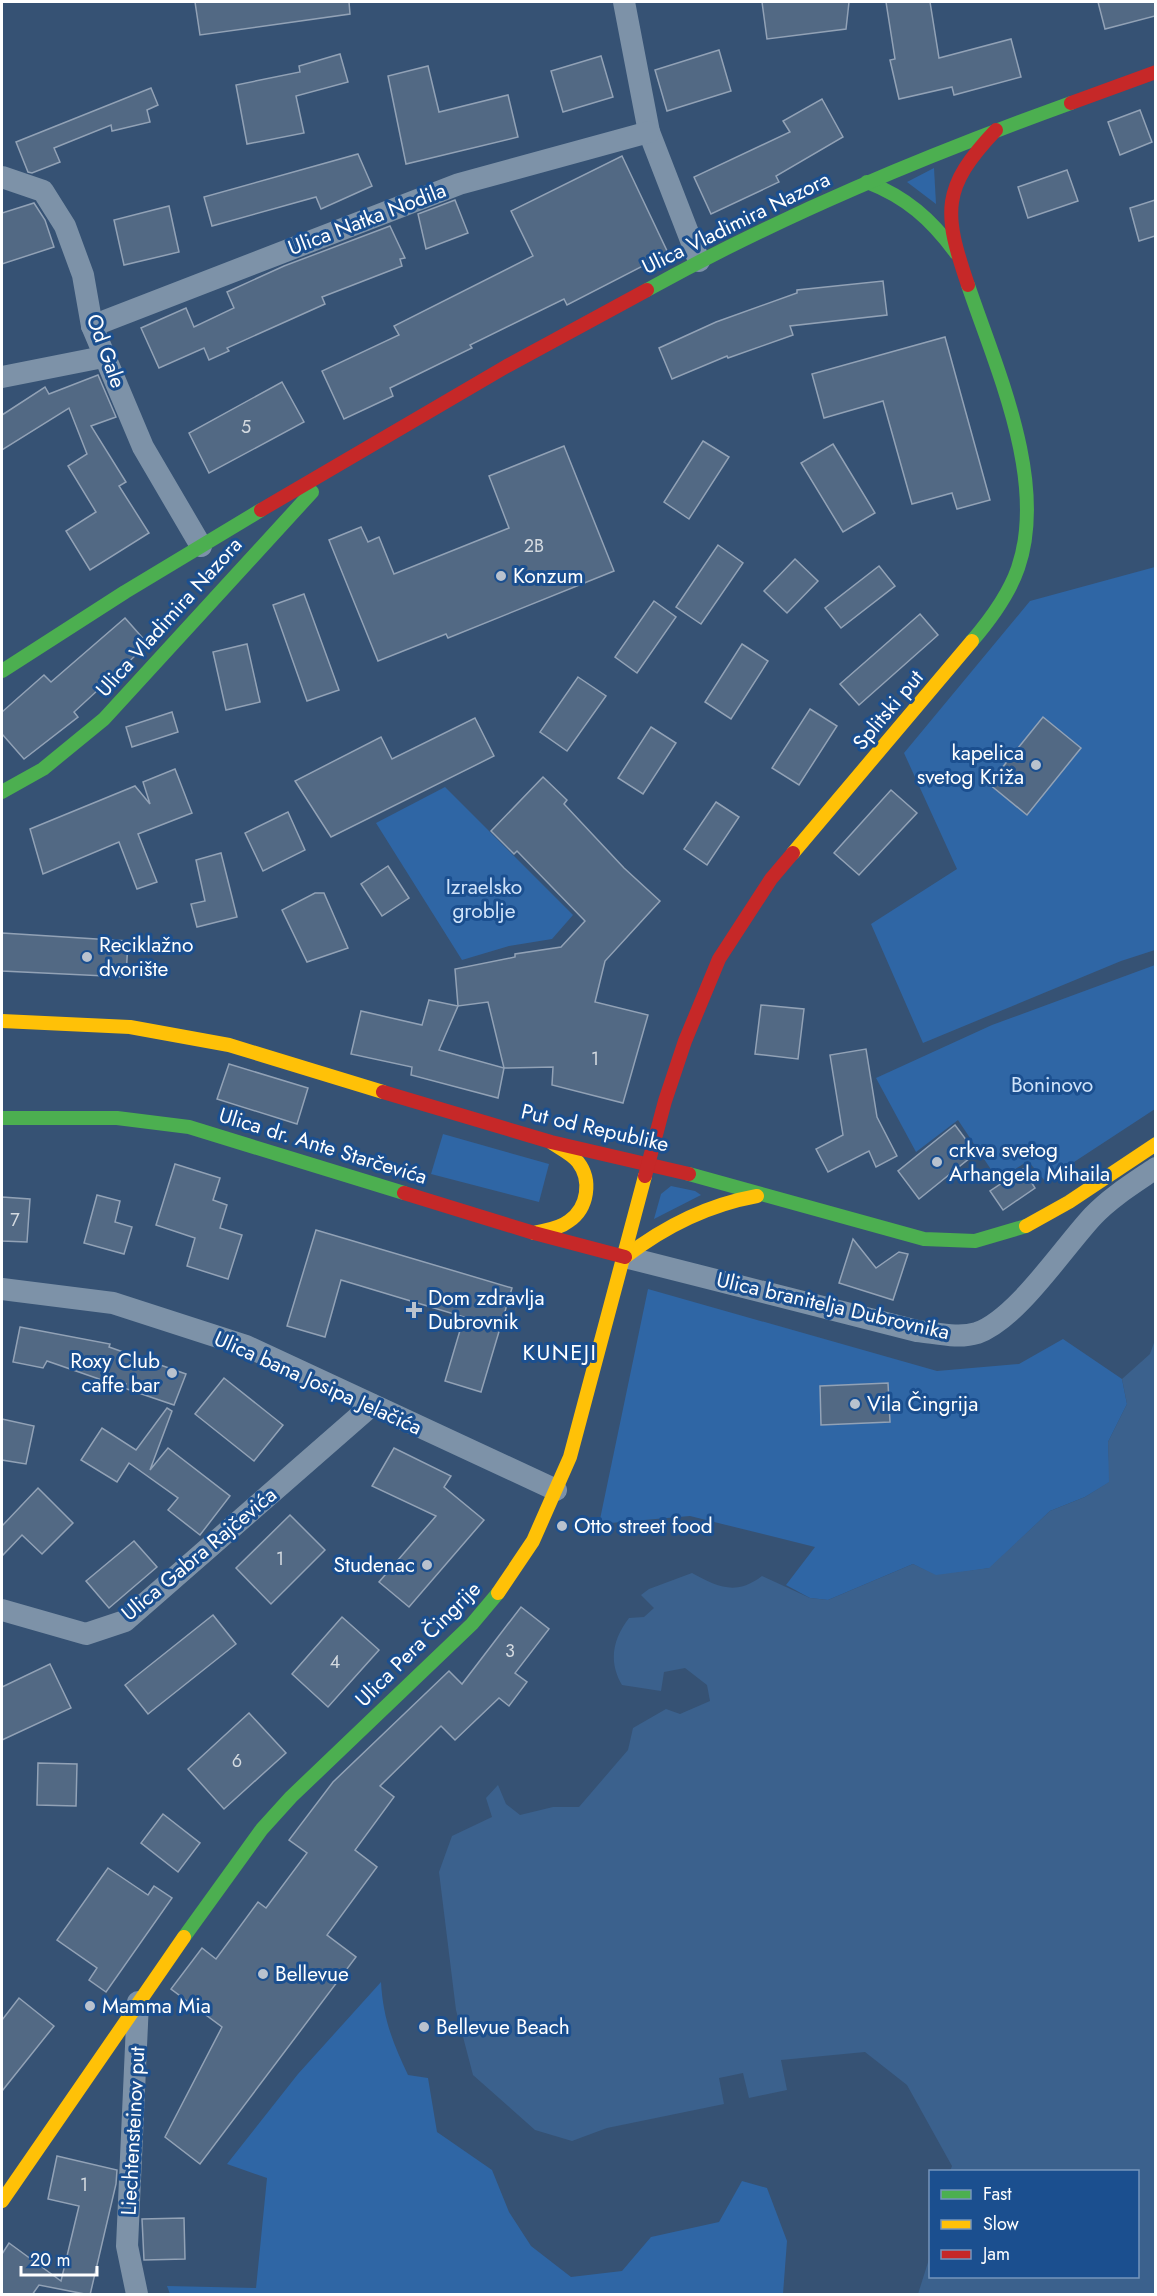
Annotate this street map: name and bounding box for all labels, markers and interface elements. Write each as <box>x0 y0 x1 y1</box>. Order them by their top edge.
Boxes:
street label: Ulica Vladimira Nazora <box>637 164 835 282</box>
street label: Ulica Natka Nodila <box>284 175 450 263</box>
street label: Od Gale <box>79 310 133 392</box>
house number: 5 <box>241 414 251 440</box>
street label: Ulica Vladimira Nazora <box>89 530 249 704</box>
house number: 2B <box>524 533 544 559</box>
place label: Konzum <box>513 561 584 591</box>
marker: Konzum <box>494 569 508 583</box>
street label: Splitski put <box>846 663 930 757</box>
place label: kapelica svetog Križa <box>917 738 1024 792</box>
marker: kapelica svetog Križa <box>1029 758 1043 772</box>
park label: Izraelsko groblje <box>446 872 522 926</box>
place label: Reciklažno dvorište <box>99 930 193 984</box>
marker: Reciklažno dvorište <box>80 950 94 964</box>
house number: 1 <box>591 1046 599 1072</box>
park label: Boninovo <box>1011 1070 1093 1100</box>
street label: Put od Republike <box>518 1096 672 1160</box>
street label: Ulica dr. Ante Starčevića <box>215 1100 431 1192</box>
place label: crkva svetog Arhangela Mihaila <box>949 1135 1110 1189</box>
marker: crkva svetog Arhangela Mihaila <box>930 1155 944 1169</box>
house number: 7 <box>10 1207 20 1233</box>
street label: Ulica branitelja Dubrovnika <box>714 1265 952 1347</box>
place label: Dom zdravlja Dubrovnik <box>428 1283 545 1337</box>
marker: Dom zdravlja Dubrovnik <box>405 1301 423 1319</box>
street label: Ulica bana Josipa Jelačića <box>209 1324 427 1442</box>
district label: KUNEJI <box>522 1336 598 1368</box>
place label: Roxy Club caffe bar <box>70 1346 161 1400</box>
marker: Roxy Club caffe bar <box>165 1366 179 1380</box>
place label: Vila Čingrija <box>867 1389 978 1419</box>
marker: Vila Čingrija <box>848 1397 862 1411</box>
street label: Ulica Gabra Rajčevića <box>115 1480 283 1628</box>
place label: Otto street food <box>574 1511 713 1541</box>
marker: Otto street food <box>555 1519 569 1533</box>
house number: 1 <box>276 1546 284 1572</box>
place label: Studenac <box>333 1550 415 1580</box>
marker: Studenac <box>420 1558 434 1572</box>
street label: Ulica Pera Čingrije <box>348 1574 488 1714</box>
house number: 3 <box>505 1638 515 1664</box>
house number: 4 <box>330 1649 340 1675</box>
house number: 6 <box>232 1748 242 1774</box>
place label: Bellevue <box>275 1959 349 1989</box>
marker: Bellevue <box>256 1967 270 1981</box>
place label: Mamma Mia <box>102 1991 211 2021</box>
marker: Mamma Mia <box>83 1999 97 2013</box>
place label: Bellevue Beach <box>436 2012 570 2042</box>
marker: Bellevue Beach <box>417 2020 431 2034</box>
street label: Liechtensteinov put <box>114 2046 152 2216</box>
legend <box>929 2170 1139 2278</box>
house number: 1 <box>80 2172 88 2198</box>
text: Fast <box>983 2181 1012 2207</box>
text: Slow <box>983 2211 1020 2237</box>
scale bar <box>21 2239 98 2277</box>
text: Jam <box>981 2241 1010 2267</box>
text: 20 m <box>30 2247 70 2273</box>

